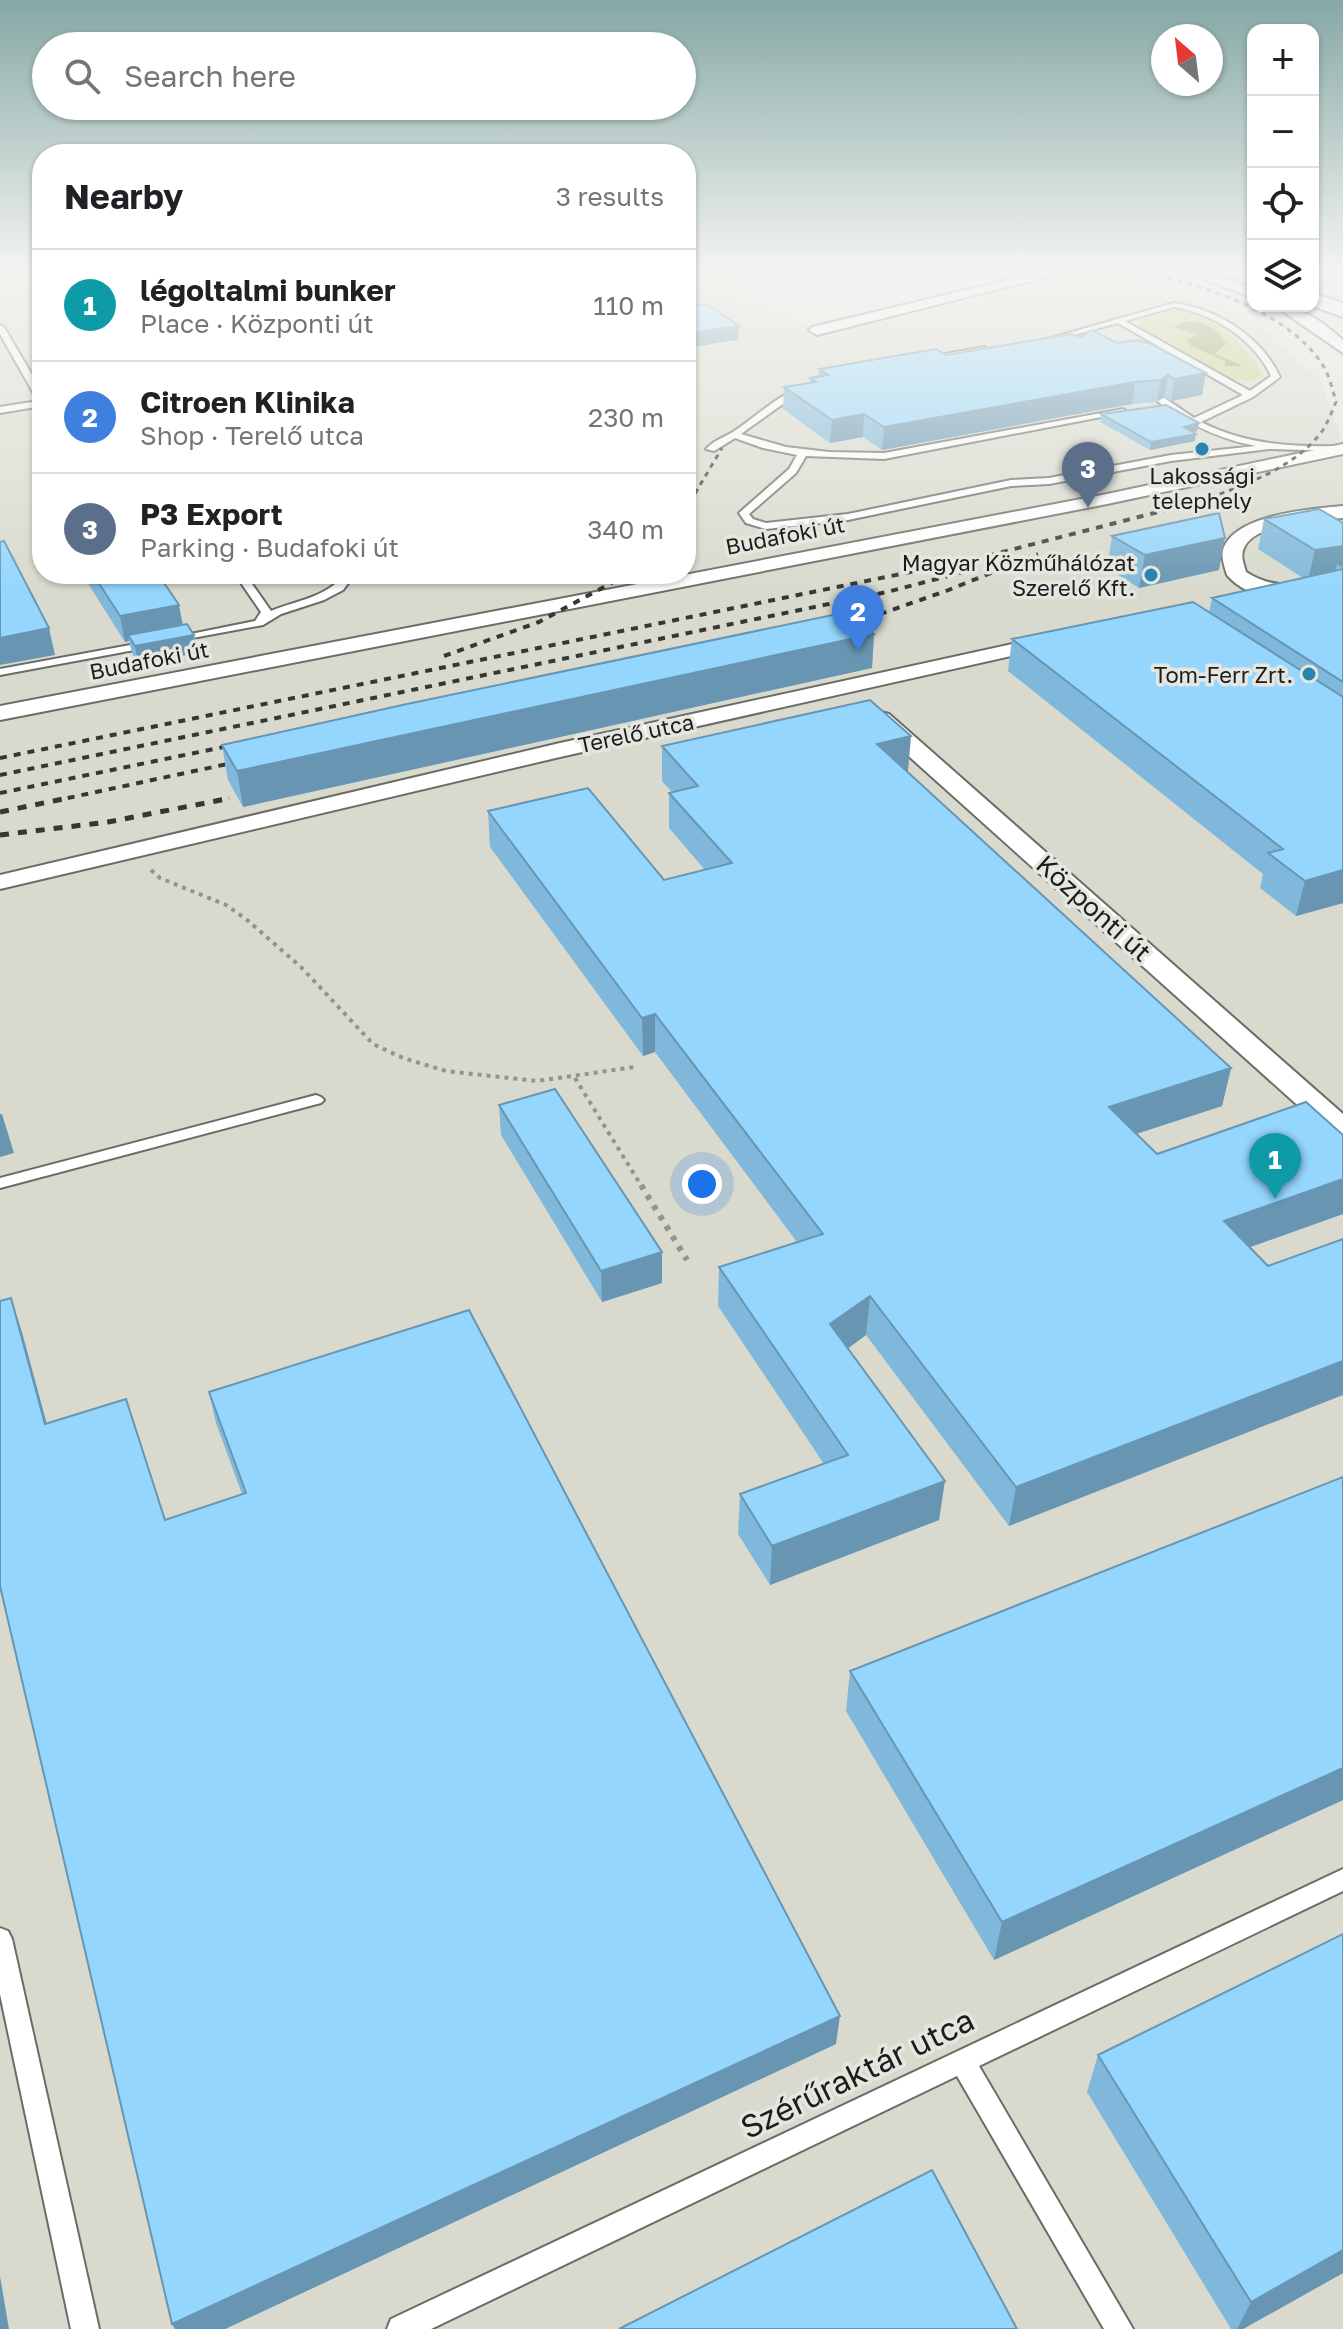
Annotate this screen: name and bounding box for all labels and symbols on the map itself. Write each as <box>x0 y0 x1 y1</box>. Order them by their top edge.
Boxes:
north arrow <box>1151 24 1223 96</box>
marker: Lakossági telephely <box>1193 440 1211 458</box>
pin: 3 <box>1062 442 1114 508</box>
place label: Lakossági telephely <box>1149 462 1255 514</box>
street label: Budafoki út <box>723 510 847 560</box>
place label: Magyar Közműhálózat Szerelő Kft. <box>902 549 1135 601</box>
marker: Magyar Közműhálózat Szerelő Kft. <box>1142 566 1160 584</box>
pin: 2 <box>832 585 884 651</box>
street label: Budafoki út <box>87 635 211 685</box>
place label: Tom-Ferr Zrt. <box>1154 661 1293 688</box>
marker: Tom-Ferr Zrt. <box>1300 665 1318 683</box>
street label: Terelő utca <box>576 708 696 758</box>
street label: Központi út <box>1030 848 1158 968</box>
pin: 1 <box>1249 1133 1301 1199</box>
your location <box>682 1164 722 1204</box>
street label: Szérűraktár utca <box>734 2000 980 2146</box>

